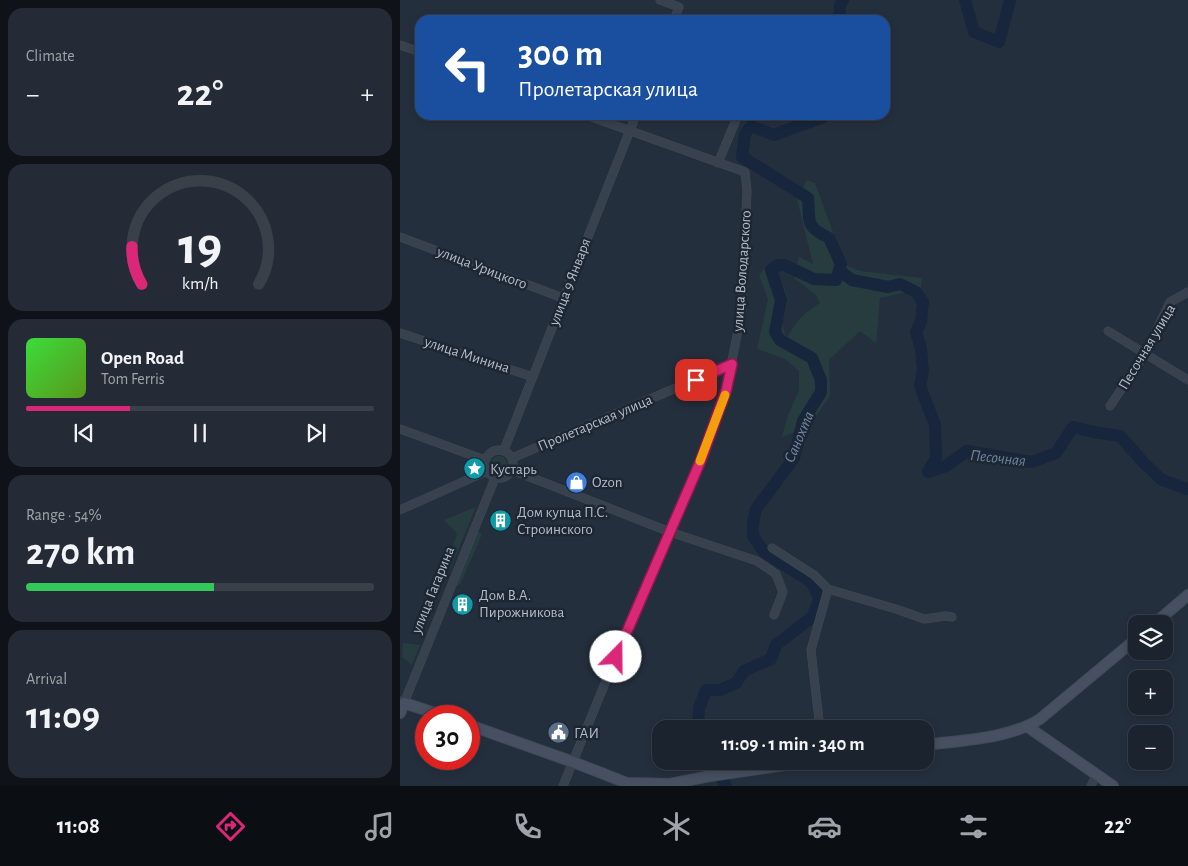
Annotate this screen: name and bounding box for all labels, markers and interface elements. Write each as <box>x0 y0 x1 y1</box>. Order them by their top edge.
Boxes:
icon: left <box>435 35 500 100</box>
text: 300 m <box>518 37 603 72</box>
text: Climate <box>26 48 75 64</box>
text: 22° <box>177 75 223 113</box>
text: Пролетарская улица <box>518 78 698 100</box>
text: − <box>26 81 39 109</box>
text: + <box>361 81 374 109</box>
street label: улица Володарского <box>730 210 754 333</box>
text: 19 <box>178 221 222 273</box>
street label: улица 9 Января <box>546 236 593 329</box>
street label: улица Урицкого <box>434 244 529 292</box>
text: km/h <box>182 275 218 293</box>
street label: Песочная улица <box>1116 302 1178 392</box>
street label: улица Минина <box>422 334 512 376</box>
text: Open Road <box>101 349 184 368</box>
pin <box>675 359 717 401</box>
icon: arrive <box>682 366 710 394</box>
text: Tom Ferris <box>101 371 165 387</box>
street label: Пролетарская улица <box>536 392 655 454</box>
water label: Санохта <box>781 409 817 465</box>
icon: previous <box>70 419 98 447</box>
icon: pause <box>186 419 214 447</box>
icon: next <box>302 419 330 447</box>
water label: Песочная <box>969 447 1027 469</box>
place icon: Кустарь <box>462 457 486 481</box>
place label: Кустарь <box>490 462 537 477</box>
shop icon: Ozon <box>564 470 588 494</box>
place label: Ozon <box>592 475 622 490</box>
place label: Дом купца П.С. Строинского <box>517 505 608 537</box>
text: Range · 54% <box>26 507 102 523</box>
building icon: Дом купца П.С. Строинского <box>489 509 513 533</box>
text: 270 km <box>26 534 135 572</box>
street label: улица Гагарина <box>408 544 457 637</box>
place label: Дом В.А. Пирожникова <box>479 588 564 620</box>
building icon: Дом В.А. Пирожникова <box>451 592 475 616</box>
map controls <box>1128 615 1173 770</box>
button: layers <box>1128 615 1173 660</box>
position arrow <box>589 630 641 682</box>
button: + <box>1128 670 1173 715</box>
text: Arrival <box>26 671 67 687</box>
text: 11:09 <box>26 698 100 736</box>
speed limit sign: 30 <box>415 705 480 770</box>
public building icon: ГАИ <box>546 721 570 745</box>
button: − <box>1128 725 1173 770</box>
place label: ГАИ <box>574 726 599 741</box>
text: 11:09 · 1 min · 340 m <box>721 735 865 754</box>
icon: directions <box>213 809 248 844</box>
icon: music <box>362 809 397 844</box>
icon: phone <box>510 809 545 844</box>
icon: climate <box>659 809 694 844</box>
icon: car <box>807 809 842 844</box>
icon: filters <box>956 809 991 844</box>
text: 11:08 <box>57 815 100 837</box>
text: 22° <box>1104 815 1131 837</box>

